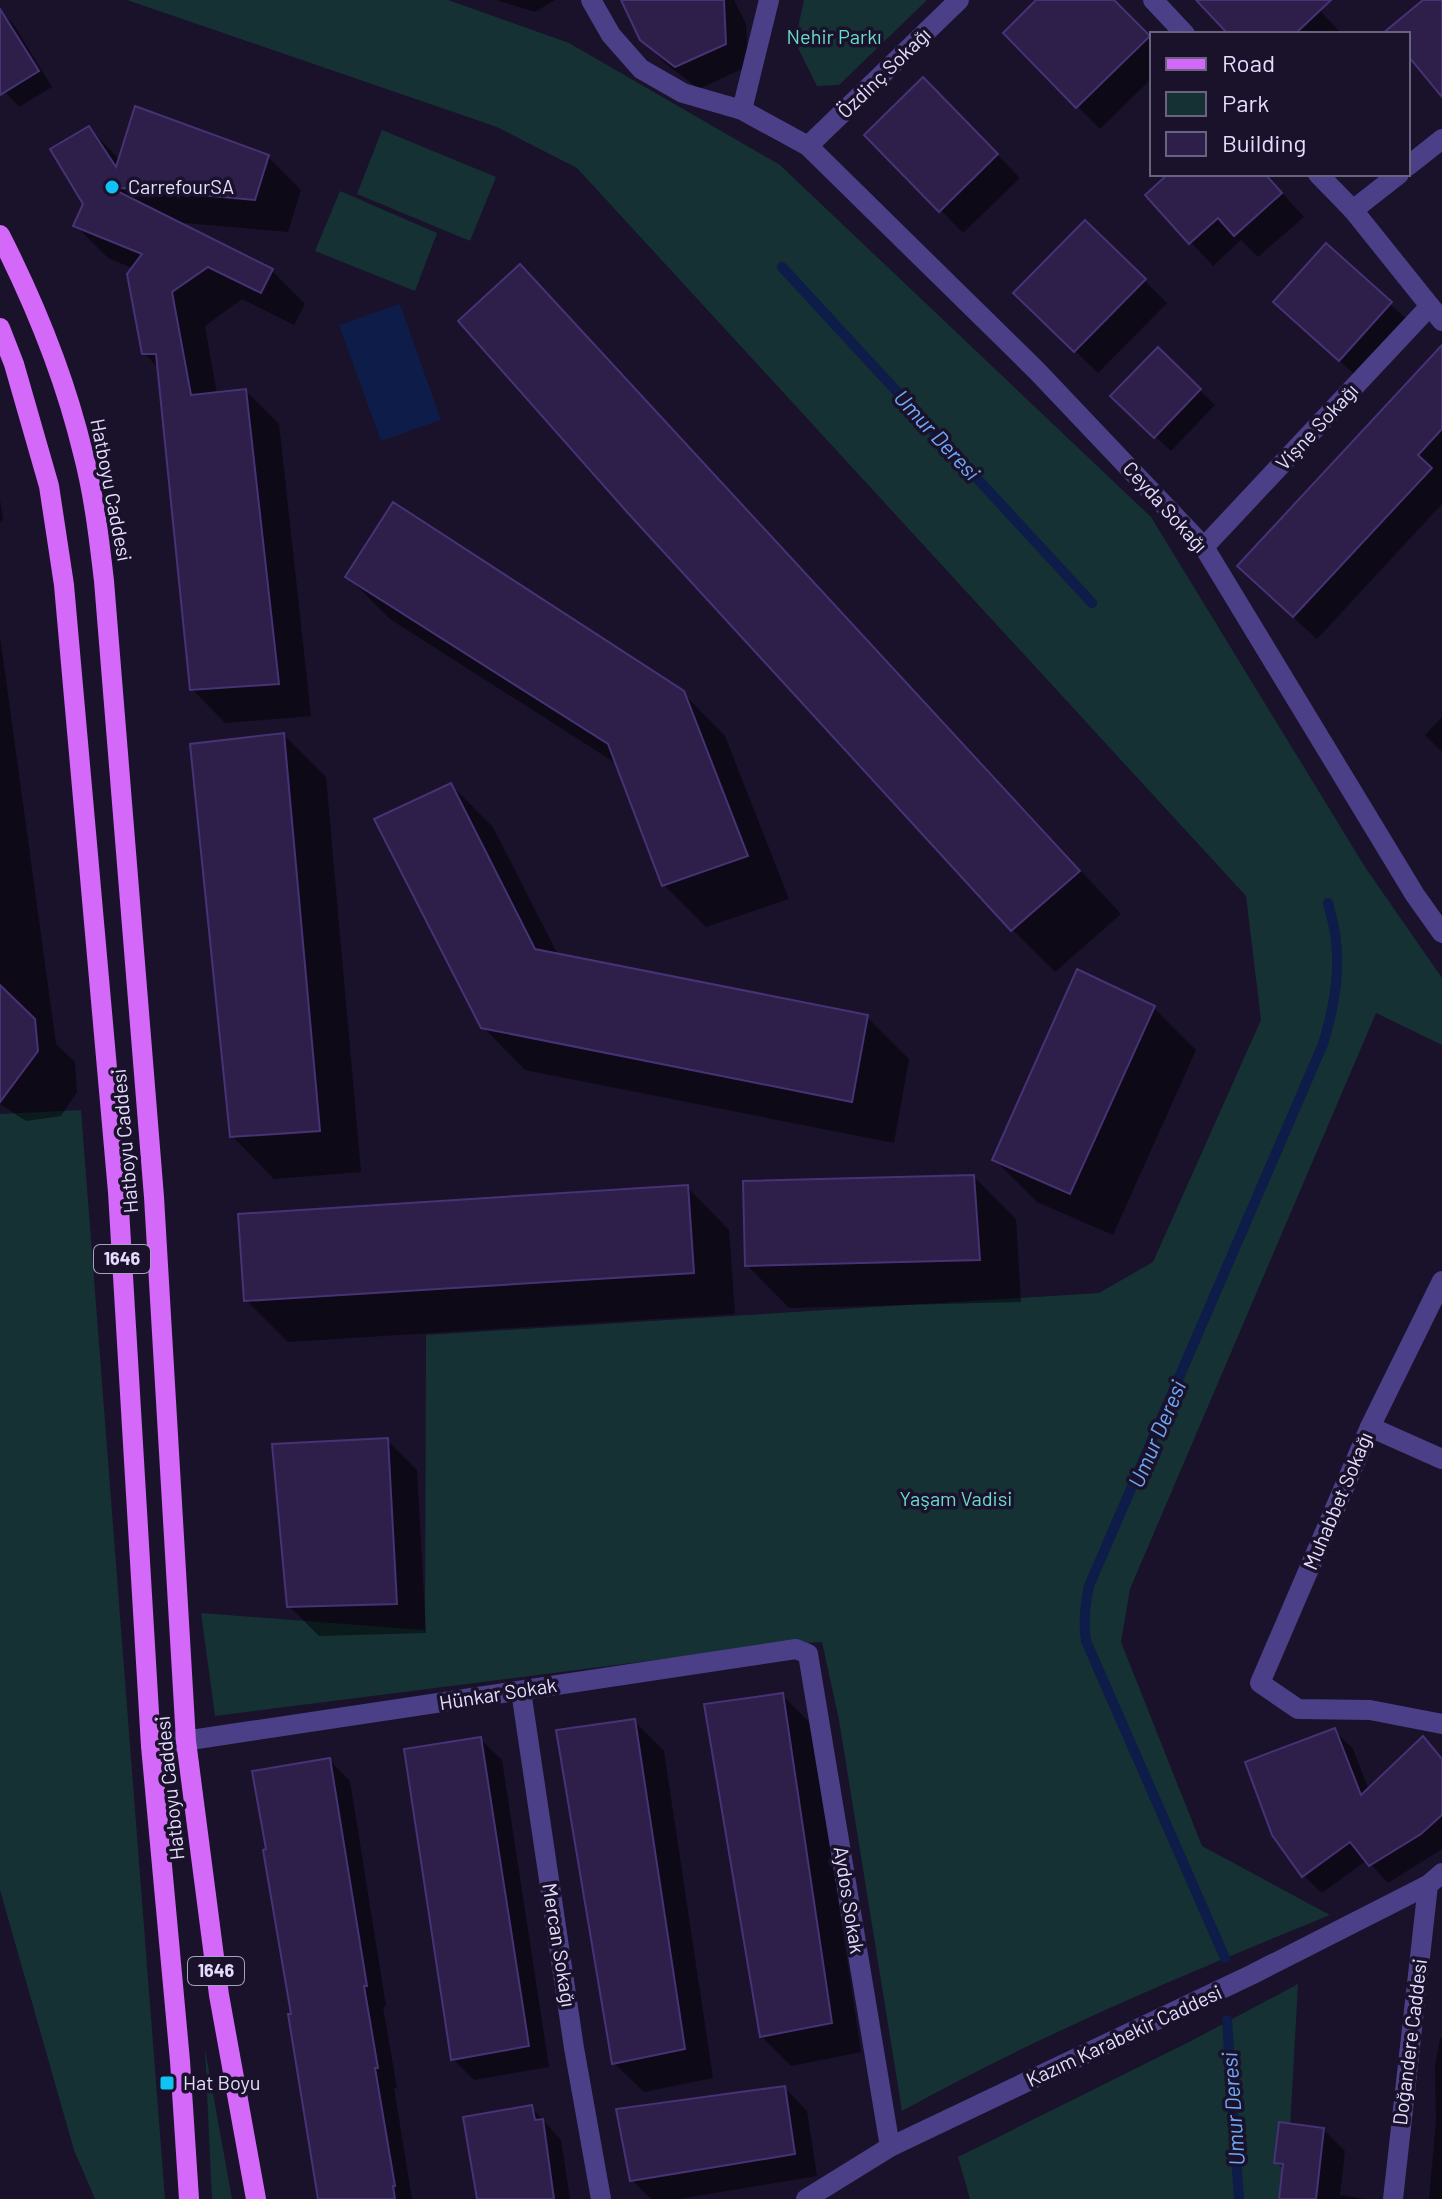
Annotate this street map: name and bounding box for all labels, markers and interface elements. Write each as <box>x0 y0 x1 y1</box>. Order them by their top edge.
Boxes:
street label: Özdinç Sokağı <box>832 22 935 123</box>
park label: Nehir Parkı <box>787 24 881 48</box>
legend <box>1150 32 1410 176</box>
text: Road <box>1222 48 1275 77</box>
text: Park <box>1222 88 1269 117</box>
text: Building <box>1222 128 1306 157</box>
place label: CarrefourSA <box>128 174 234 198</box>
marker: CarrefourSA <box>103 178 121 196</box>
street label: Vişne Sokağı <box>1270 378 1362 475</box>
water label: Umur Deresi <box>889 384 987 485</box>
street label: Hatboyu Caddesi <box>86 416 138 563</box>
street label: Ceyda Sokağı <box>1119 456 1213 557</box>
street label: Hatboyu Caddesi <box>106 1068 142 1214</box>
road number: 1646 <box>94 1245 150 1273</box>
water label: Umur Deresi <box>1122 1376 1191 1491</box>
street label: Muhabbet Sokağı <box>1297 1428 1377 1573</box>
park label: Yaşam Vadisi <box>900 1486 1012 1510</box>
street label: Hünkar Sokak <box>437 1672 558 1714</box>
street label: Hatboyu Caddesi <box>149 1715 189 1861</box>
street label: Aydos Sokak <box>830 1844 870 1955</box>
street label: Mercan Sokağı <box>538 1881 582 2009</box>
road number: 1646 <box>188 1957 244 1985</box>
street label: Doğandere Caddesi <box>1387 1957 1431 2126</box>
street label: Kazım Karabekir Caddesi <box>1022 1979 1225 2091</box>
water label: Umur Deresi <box>1215 2051 1249 2167</box>
place label: Hat Boyu <box>183 2070 260 2094</box>
marker: Hat Boyu <box>158 2074 176 2092</box>

